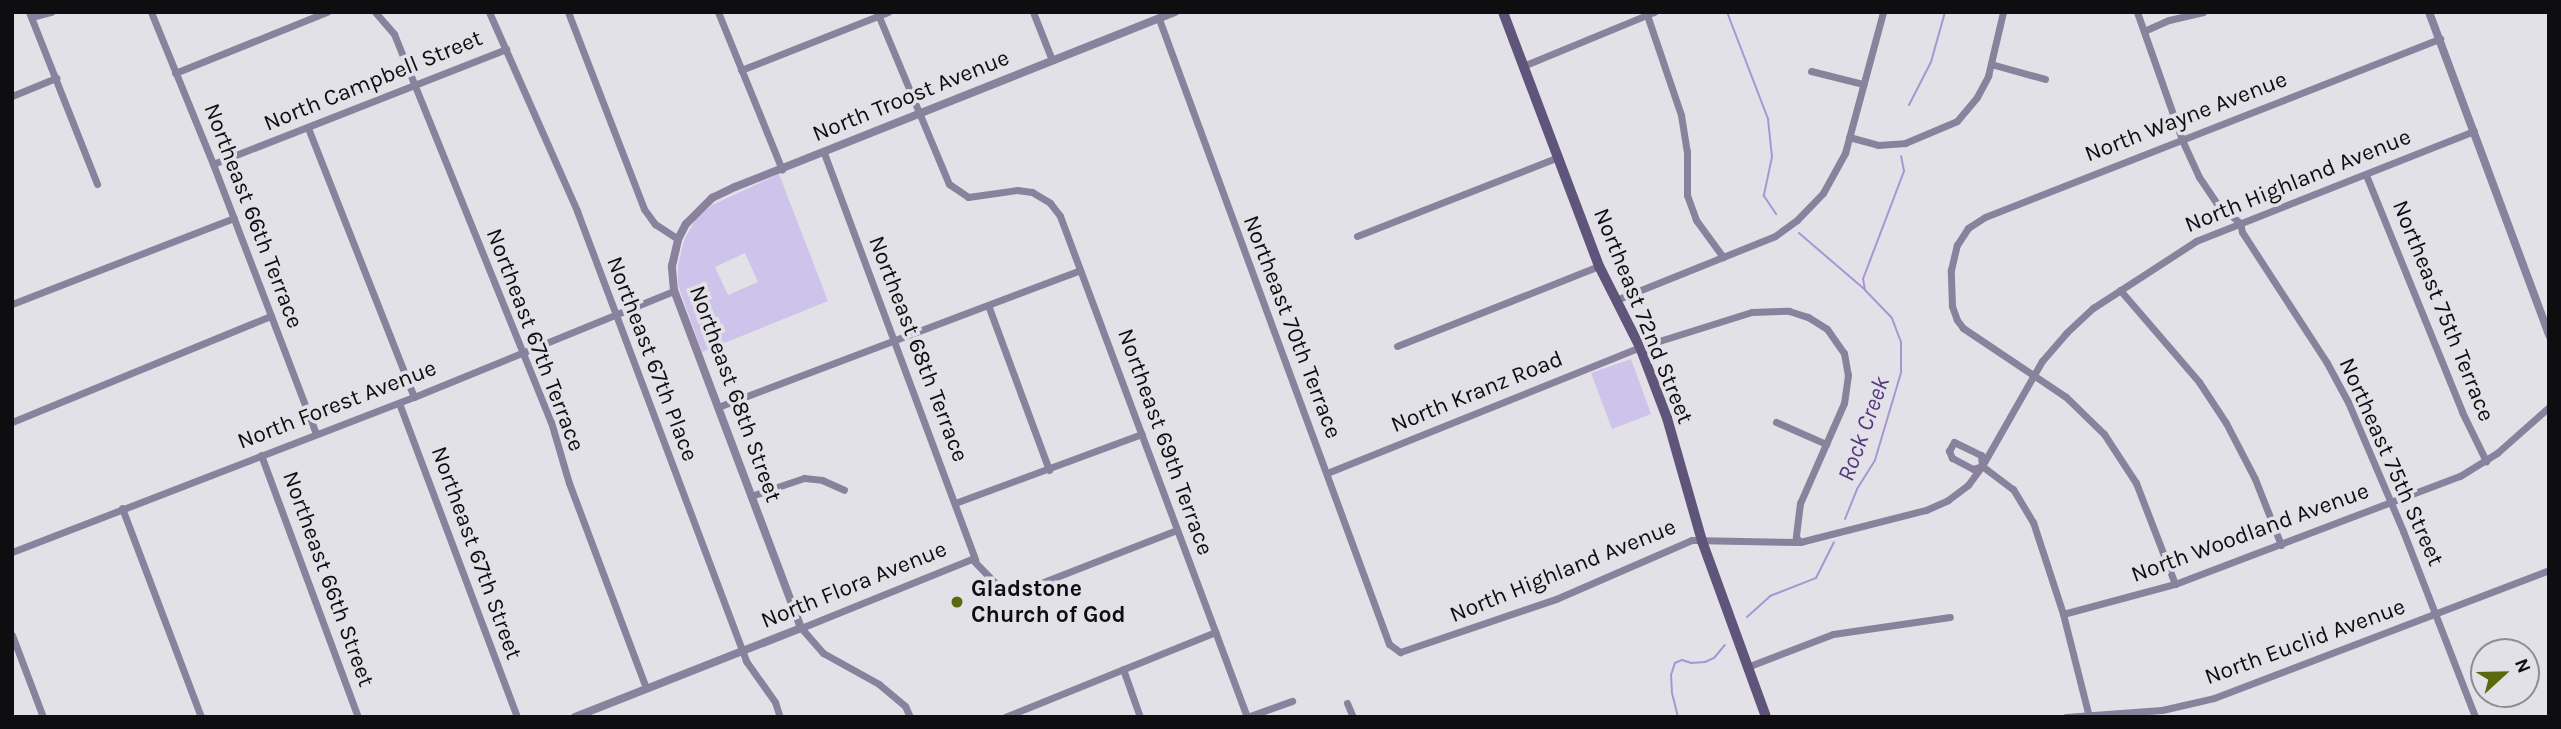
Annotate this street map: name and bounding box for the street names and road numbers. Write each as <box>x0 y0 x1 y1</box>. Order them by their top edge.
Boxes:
street label: North Campbell Street <box>260 25 486 137</box>
street label: North Troost Avenue <box>809 44 1013 148</box>
street label: North Wayne Avenue <box>2081 66 2291 168</box>
street label: Northeast 66th Terrace <box>197 100 309 332</box>
street label: North Highland Avenue <box>2181 123 2415 239</box>
street label: Northeast 75th Terrace <box>2386 196 2500 426</box>
street label: Northeast 72nd Street <box>1587 204 1699 428</box>
street label: Northeast 70th Terrace <box>1237 212 1347 442</box>
street label: Northeast 67th Terrace <box>480 225 590 455</box>
street label: Northeast 68th Terrace <box>862 232 974 466</box>
street label: Northeast 67th Place <box>600 253 704 465</box>
street label: Northeast 68th Street <box>683 282 787 506</box>
street label: Northeast 69th Terrace <box>1111 325 1219 559</box>
street label: North Kranz Road <box>1387 345 1567 439</box>
street label: North Forest Avenue <box>234 354 440 456</box>
street label: Northeast 75th Street <box>2333 354 2449 570</box>
street label: Northeast 67th Street <box>425 443 527 663</box>
street label: Northeast 66th Street <box>276 467 380 691</box>
street label: North Woodland Avenue <box>2127 477 2373 589</box>
street label: North Highland Avenue <box>1446 513 1680 629</box>
street label: North Flora Avenue <box>757 535 951 635</box>
street label: North Euclid Avenue <box>2201 593 2409 691</box>

